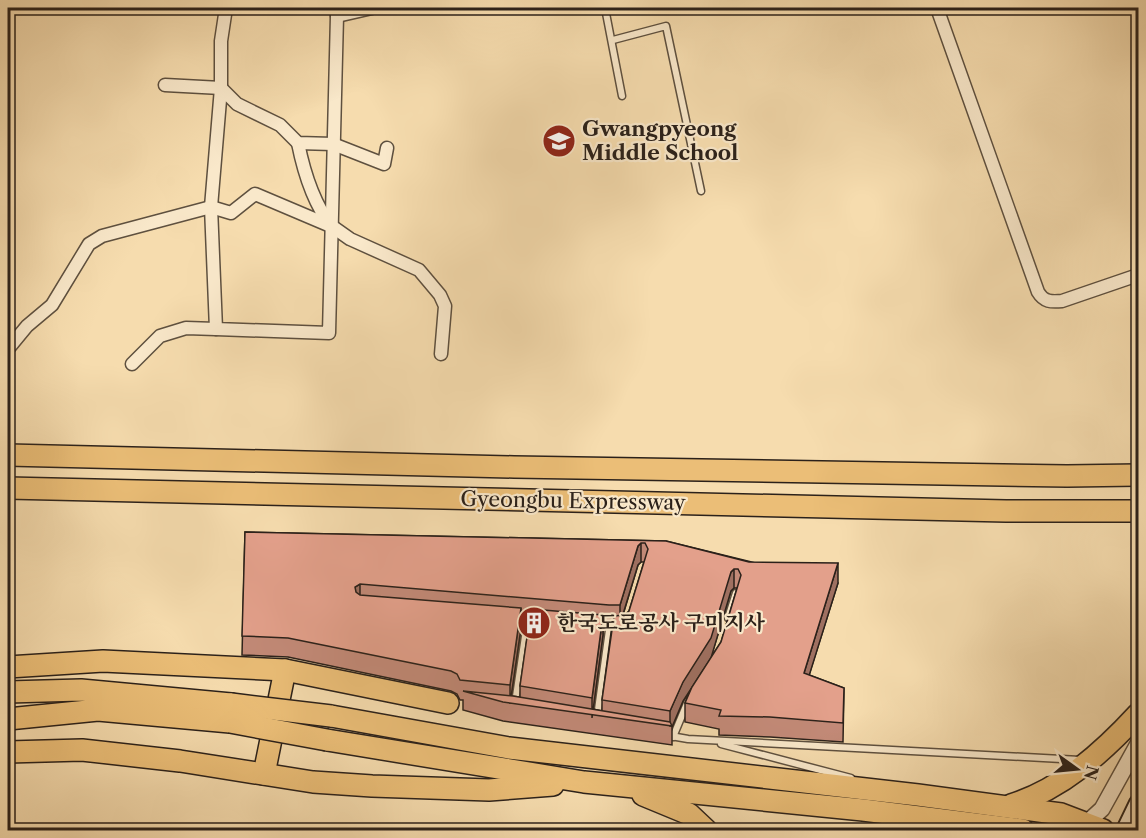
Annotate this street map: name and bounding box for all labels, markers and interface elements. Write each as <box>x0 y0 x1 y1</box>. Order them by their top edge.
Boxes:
place label: Gwangpyeong Middle School <box>582 116 738 165</box>
school or university icon: Gwangpyeong Middle School <box>541 123 577 159</box>
street label: Gyeongbu Expressway <box>460 486 686 515</box>
building icon: 한국도로공사 구미지사 <box>516 605 552 641</box>
place label: 한국도로공사 구미지사 <box>557 610 766 635</box>
north arrow <box>1047 739 1107 799</box>
text: N <box>1080 764 1103 782</box>

